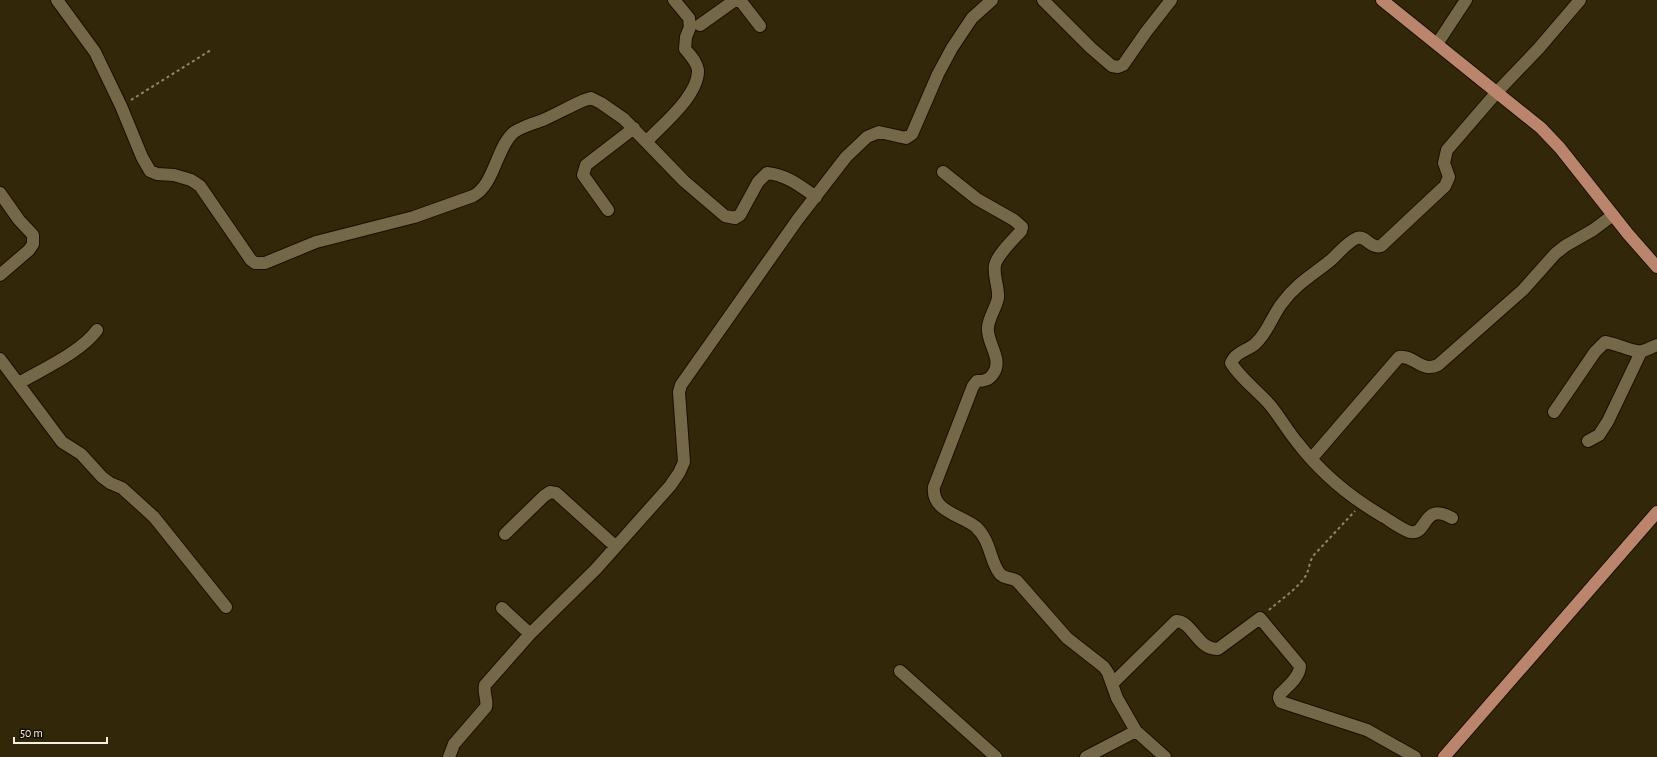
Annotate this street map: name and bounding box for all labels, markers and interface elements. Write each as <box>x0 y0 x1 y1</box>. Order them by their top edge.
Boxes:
scale bar <box>14 719 107 745</box>
text: 50 m <box>20 727 43 739</box>

